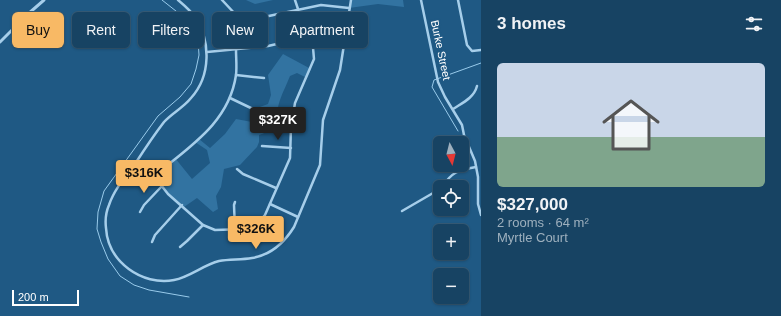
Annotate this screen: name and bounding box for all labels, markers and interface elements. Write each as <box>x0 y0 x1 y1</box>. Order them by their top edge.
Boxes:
chip: Buy <box>12 12 64 48</box>
chip: Rent <box>72 12 130 48</box>
chip: Filters <box>138 12 204 48</box>
chip: New <box>212 12 268 48</box>
chip: Apartment <box>276 12 368 48</box>
icon: filters <box>743 13 765 35</box>
text: 3 homes <box>497 14 566 33</box>
street label: Burke Street <box>429 19 453 81</box>
icon: home <box>595 89 667 161</box>
pin: $327K <box>250 107 306 141</box>
text: $327K <box>259 112 297 127</box>
north arrow <box>433 136 469 172</box>
map controls <box>433 136 469 304</box>
pin: $316K <box>116 160 172 194</box>
text: $316K <box>125 165 163 180</box>
button: locate <box>433 180 469 216</box>
text: $327,000 <box>497 195 568 214</box>
text: 2 rooms · 64 m² <box>497 215 589 230</box>
pin: $326K <box>228 216 284 250</box>
text: $326K <box>237 221 275 236</box>
button: + <box>433 224 469 260</box>
text: Myrtle Court <box>497 230 568 245</box>
button: − <box>433 268 469 304</box>
scale bar <box>12 288 79 307</box>
text: 200 m <box>18 291 49 303</box>

